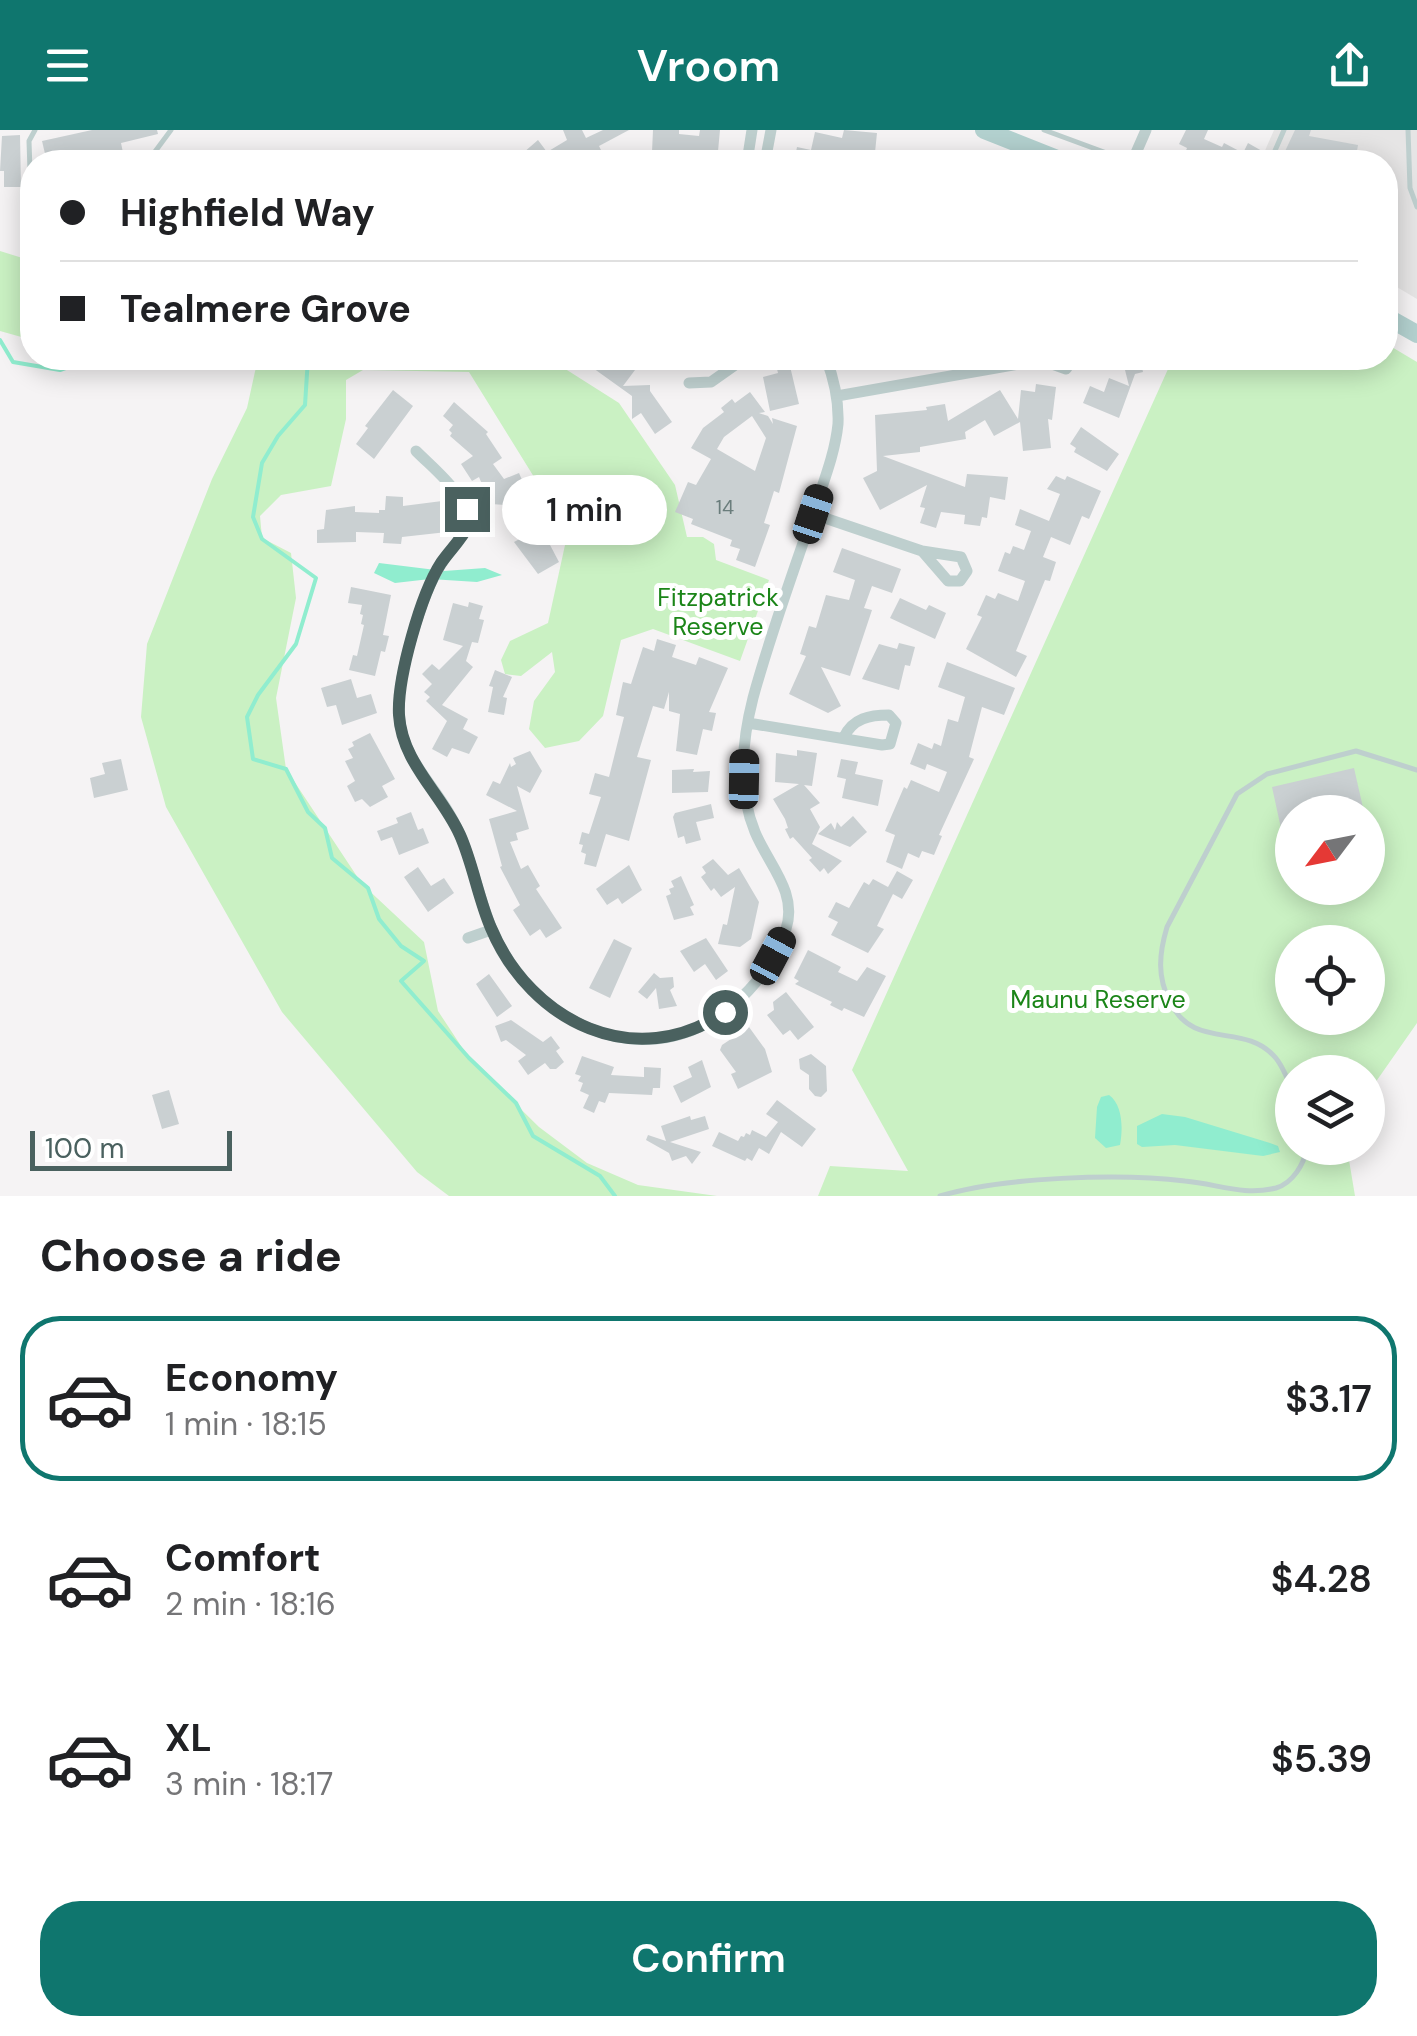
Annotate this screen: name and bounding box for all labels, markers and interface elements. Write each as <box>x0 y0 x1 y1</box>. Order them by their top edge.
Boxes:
text: Vroom <box>637 36 780 95</box>
icon: menu <box>40 38 95 93</box>
icon: share <box>1322 38 1377 93</box>
text: Highfield Way <box>120 188 375 238</box>
text: Tealmere Grove <box>120 284 411 334</box>
callout: 1 min <box>502 474 667 544</box>
car <box>789 481 837 547</box>
route end <box>445 487 490 532</box>
text: 1 min <box>546 489 623 531</box>
house number: 14 <box>716 494 734 520</box>
park label: Fitzpatrick Reserve <box>657 581 779 643</box>
car <box>728 749 760 809</box>
north arrow <box>1275 795 1385 905</box>
map controls <box>1275 795 1385 1165</box>
car <box>746 922 800 990</box>
button: locate <box>1275 925 1385 1035</box>
park label: Maunu Reserve <box>1010 983 1186 1016</box>
route start <box>703 990 748 1035</box>
button: layers <box>1275 1055 1385 1165</box>
scale bar <box>30 1126 232 1170</box>
text: 100 m <box>45 1130 124 1167</box>
text: Choose a ride <box>40 1226 342 1285</box>
text: Economy <box>165 1353 338 1403</box>
icon: car <box>45 1354 135 1444</box>
text: $3.17 <box>1285 1374 1372 1424</box>
text: 1 min · 18:15 <box>165 1403 327 1445</box>
text: Comfort <box>165 1533 321 1583</box>
icon: car <box>45 1534 135 1624</box>
text: $4.28 <box>1271 1554 1372 1604</box>
text: 2 min · 18:16 <box>165 1583 336 1625</box>
text: XL <box>165 1713 212 1763</box>
icon: car <box>45 1714 135 1804</box>
text: $5.39 <box>1271 1734 1372 1784</box>
text: 3 min · 18:17 <box>165 1763 333 1805</box>
button: Confirm <box>40 1901 1377 2016</box>

